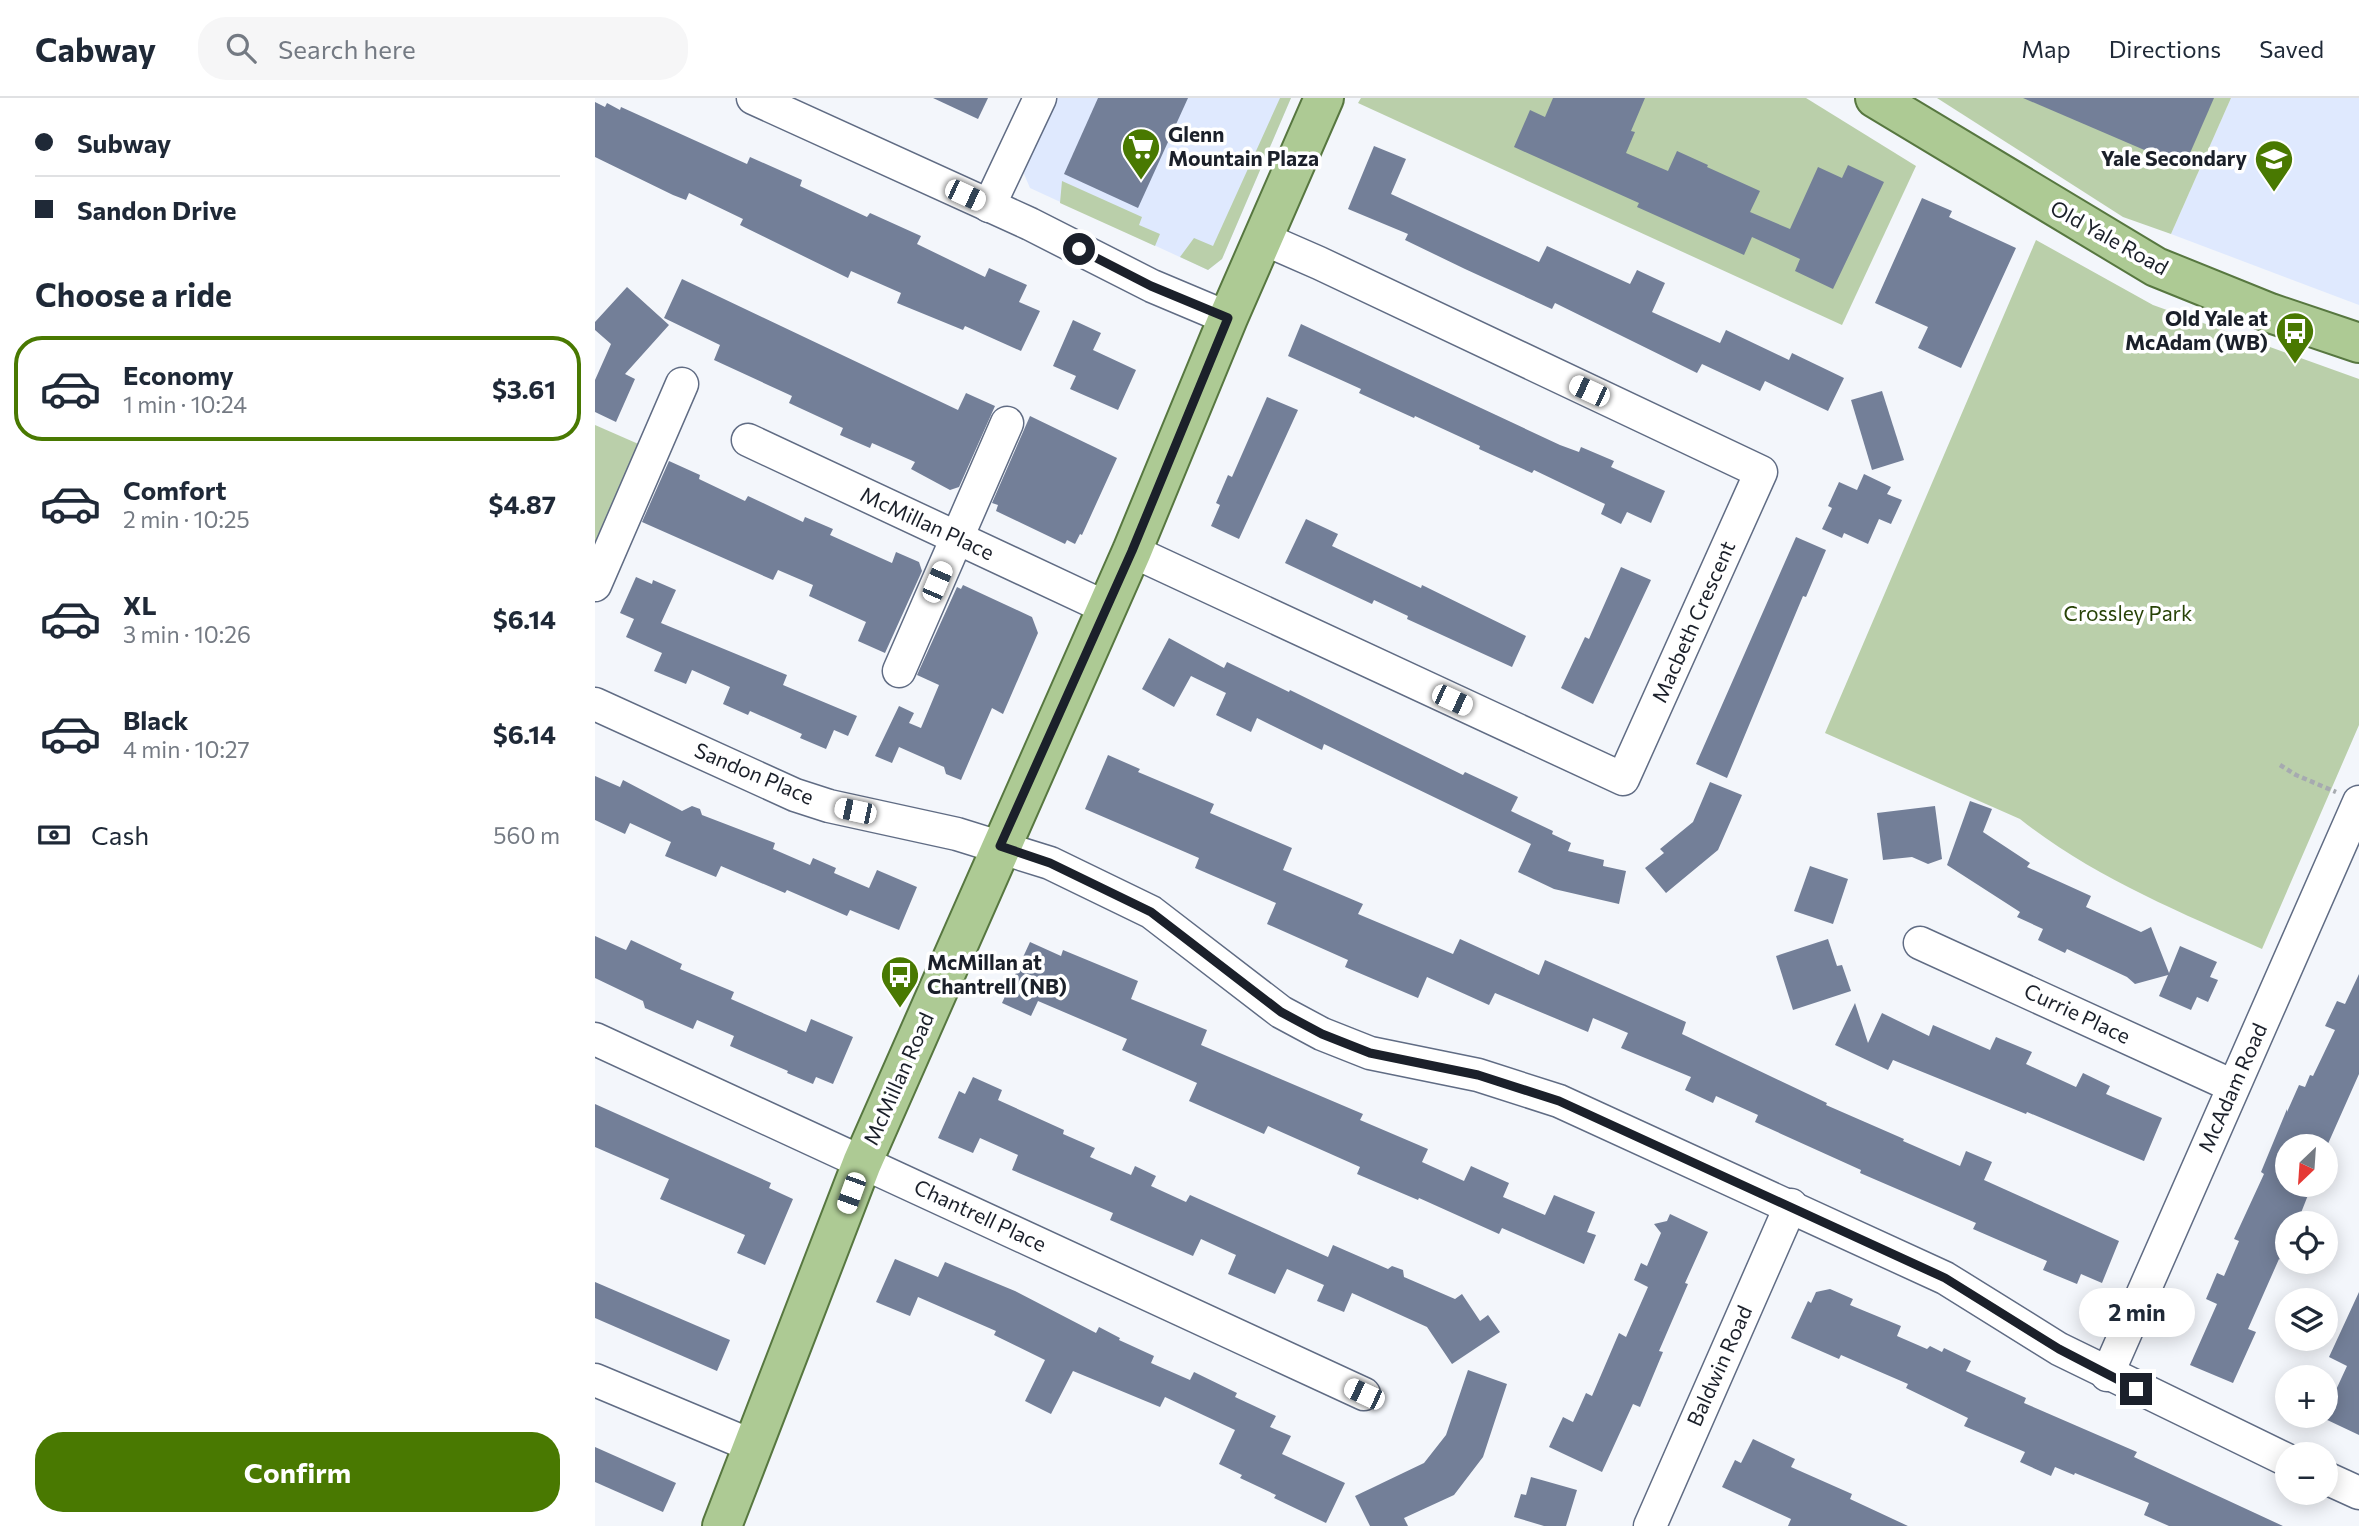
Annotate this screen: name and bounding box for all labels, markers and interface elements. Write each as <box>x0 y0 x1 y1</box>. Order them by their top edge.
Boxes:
search box <box>198 17 688 80</box>
text: Cabway <box>35 28 156 69</box>
icon: search <box>222 29 260 67</box>
text: Search here <box>278 33 416 64</box>
text: Map <box>2021 34 2071 63</box>
text: Directions <box>2109 34 2221 63</box>
text: Saved <box>2259 34 2324 63</box>
place label: Glenn Mountain Plaza <box>1168 121 1319 170</box>
supermarket icon: Glenn Mountain Plaza <box>1120 126 1162 181</box>
text: Subway <box>77 127 171 158</box>
school or university icon: Yale Secondary <box>2253 138 2295 193</box>
place label: Yale Secondary <box>2101 145 2247 170</box>
car <box>942 177 989 213</box>
text: Sandon Drive <box>77 194 236 225</box>
street label: Old Yale Road <box>2047 194 2173 279</box>
route start <box>1063 233 1095 265</box>
text: Choose a ride <box>35 274 232 314</box>
place label: Old Yale at McAdam (WB) <box>2125 305 2268 354</box>
bus stop icon: Old Yale at McAdam (WB) <box>2274 310 2316 365</box>
icon: car <box>39 357 102 420</box>
text: Economy <box>123 359 234 390</box>
text: $3.61 <box>492 373 556 404</box>
car <box>1566 373 1613 409</box>
text: 1 min · 10:24 <box>123 390 247 418</box>
icon: car <box>39 472 102 535</box>
text: Comfort <box>123 474 226 505</box>
street label: McMillan Place <box>857 481 998 565</box>
text: $4.87 <box>489 488 556 519</box>
text: 2 min · 10:25 <box>123 505 250 533</box>
street label: Macbeth Crescent <box>1646 537 1740 706</box>
car <box>920 559 955 605</box>
icon: car <box>39 587 102 650</box>
text: XL <box>123 589 157 620</box>
park label: Crossley Park <box>2064 600 2192 625</box>
text: $6.14 <box>493 603 556 634</box>
text: 3 min · 10:26 <box>123 620 251 648</box>
car <box>1429 682 1476 718</box>
icon: car <box>39 702 102 765</box>
text: Black <box>123 704 189 735</box>
text: $6.14 <box>493 718 556 749</box>
text: 4 min · 10:27 <box>123 735 250 763</box>
street label: Sandon Place <box>691 736 818 809</box>
car <box>833 796 878 826</box>
icon: cash <box>35 816 73 854</box>
text: Cash <box>91 819 149 850</box>
text: 560 m <box>493 821 560 849</box>
place label: McMillan at Chantrell (NB) <box>927 949 1067 998</box>
bus stop icon: McMillan at Chantrell (NB) <box>879 954 921 1009</box>
street label: Currie Place <box>2021 977 2135 1048</box>
street label: McMillan Road <box>857 1008 938 1149</box>
street label: McAdam Road <box>2192 1019 2271 1156</box>
north arrow <box>2275 1134 2338 1197</box>
map controls <box>2275 1134 2338 1505</box>
car <box>834 1170 869 1216</box>
street label: Chantrell Place <box>911 1173 1051 1256</box>
button: locate <box>2275 1211 2338 1274</box>
callout: 2 min <box>2078 1288 2194 1336</box>
button: layers <box>2275 1288 2338 1351</box>
text: 2 min <box>2108 1298 2166 1326</box>
street label: Baldwin Road <box>1681 1301 1756 1430</box>
button: + <box>2275 1365 2338 1428</box>
route end <box>2120 1373 2152 1405</box>
car <box>1341 1376 1388 1412</box>
button: Confirm <box>35 1432 560 1512</box>
button: − <box>2275 1442 2338 1505</box>

